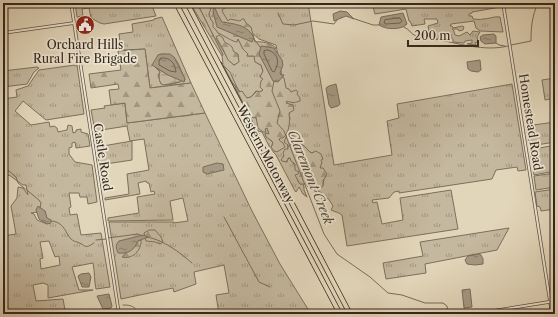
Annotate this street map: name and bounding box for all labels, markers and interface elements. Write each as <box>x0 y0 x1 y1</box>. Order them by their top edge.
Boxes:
public building icon: Orchard Hills Rural Fire Brigade <box>74 14 96 36</box>
scale bar <box>408 22 478 48</box>
text: 200 m <box>414 28 451 43</box>
place label: Orchard Hills Rural Fire Brigade <box>33 37 137 66</box>
street label: Homestead Road <box>516 72 546 172</box>
street label: Western Motorway <box>233 102 298 206</box>
street label: Castle Road <box>90 122 116 193</box>
water label: Claremont Creek <box>285 127 337 227</box>

